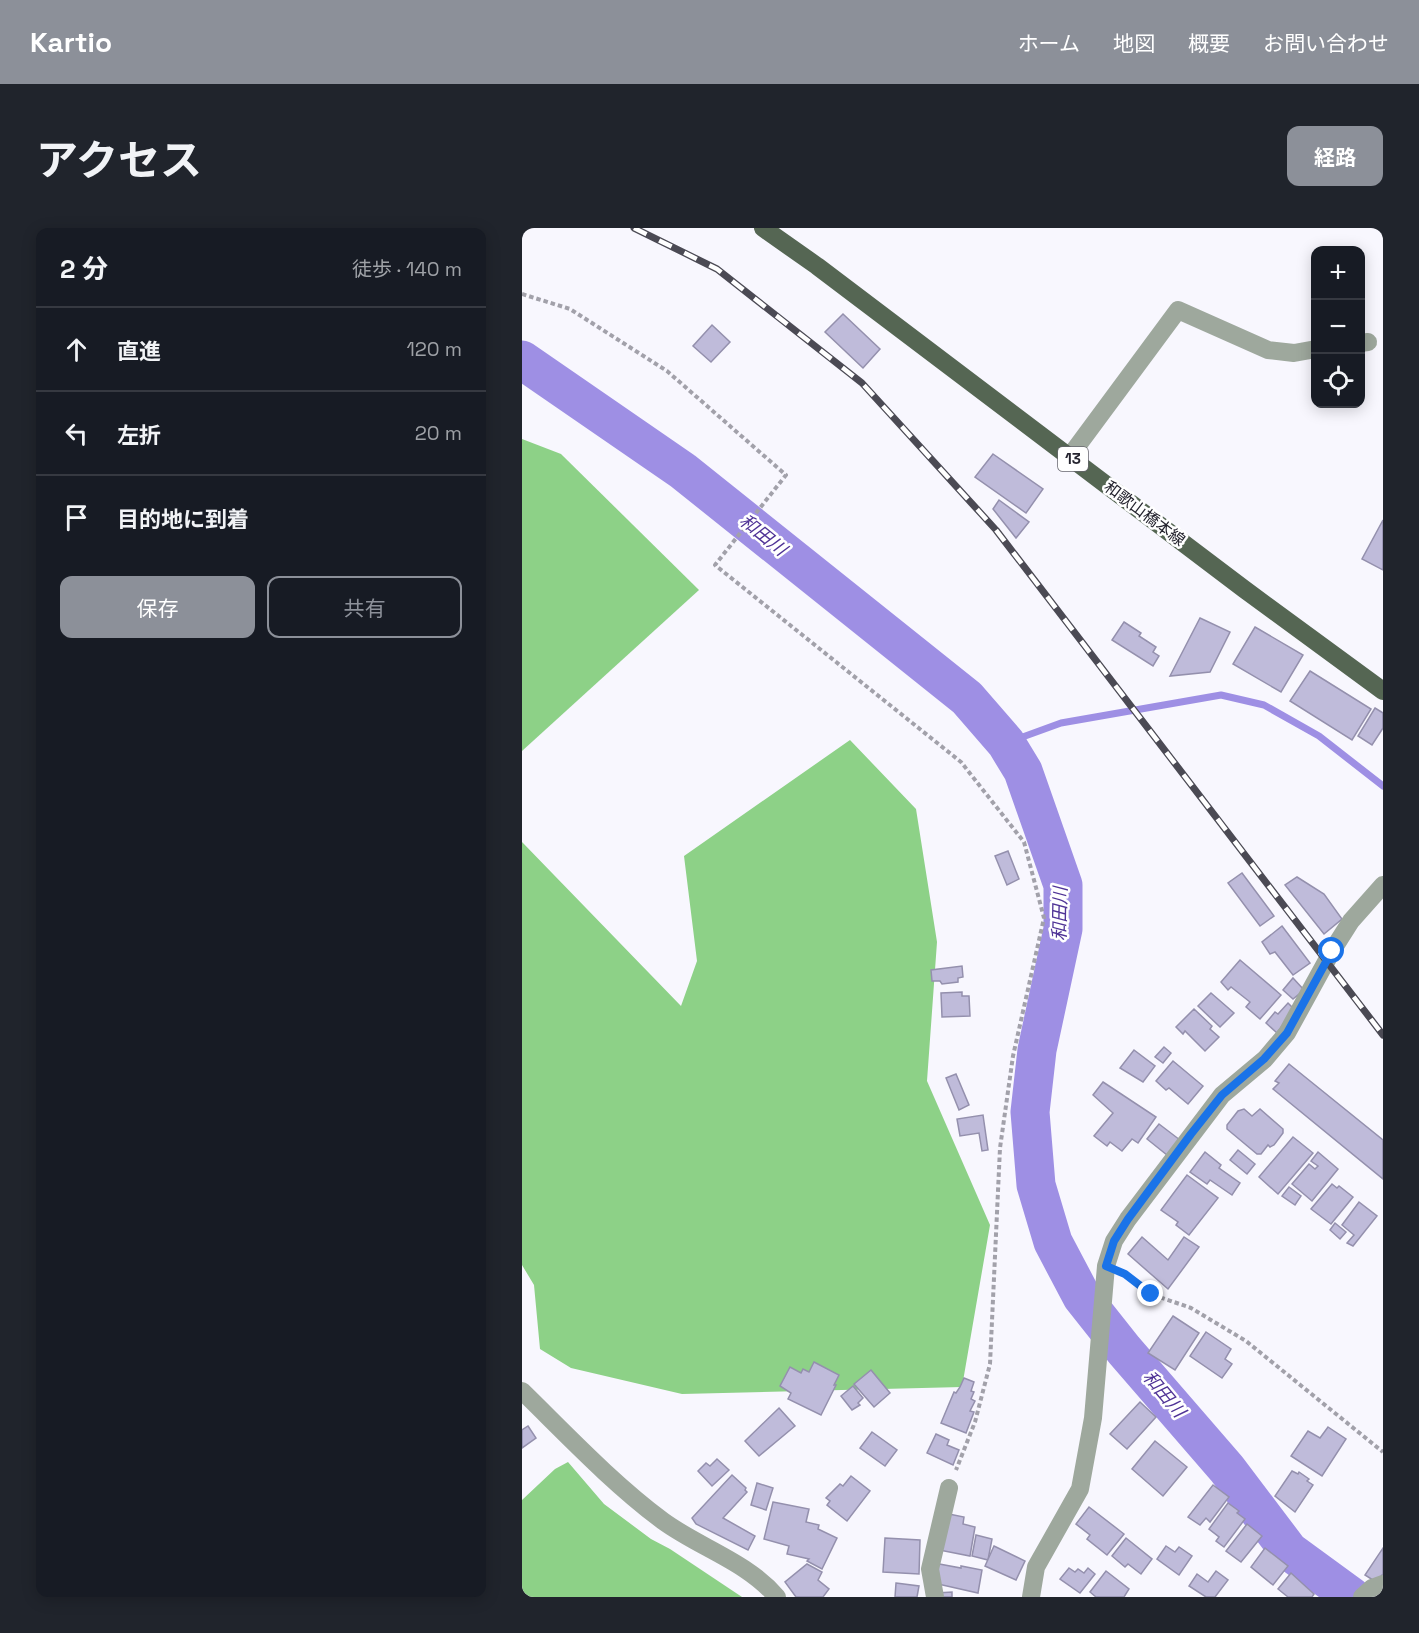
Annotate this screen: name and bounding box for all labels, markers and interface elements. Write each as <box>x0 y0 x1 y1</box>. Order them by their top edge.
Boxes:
text: Kartio <box>30 24 112 60</box>
text: ホーム <box>1018 30 1080 57</box>
text: 地図 <box>1113 30 1155 57</box>
text: 概要 <box>1188 30 1230 57</box>
text: お問い合わせ <box>1263 30 1389 57</box>
button: 経路 <box>1287 126 1383 186</box>
text: アクセス <box>36 134 202 187</box>
map controls <box>1311 246 1365 408</box>
button: + <box>1311 246 1365 300</box>
text: 2 分 <box>60 252 108 286</box>
text: 徒歩 · 140 m <box>352 256 462 282</box>
button: − <box>1311 300 1365 354</box>
icon: ahead <box>60 333 93 366</box>
text: 120 m <box>406 336 462 362</box>
text: 直進 <box>117 337 161 365</box>
button: locate <box>1311 354 1365 408</box>
icon: left <box>60 417 93 450</box>
text: 20 m <box>415 420 462 446</box>
text: 左折 <box>117 421 161 449</box>
road number: 13 <box>1058 447 1088 471</box>
street label: 和歌山橋本線 <box>1100 476 1189 551</box>
icon: arrive <box>60 501 93 534</box>
text: 目的地に到着 <box>117 505 249 533</box>
water label: 和田川 <box>735 509 793 562</box>
button: 保存 <box>60 576 255 638</box>
button: 共有 <box>267 576 462 638</box>
water label: 和田川 <box>1048 885 1072 941</box>
route start <box>1318 937 1344 963</box>
route end <box>1137 1280 1163 1306</box>
water label: 和田川 <box>1138 1366 1192 1423</box>

